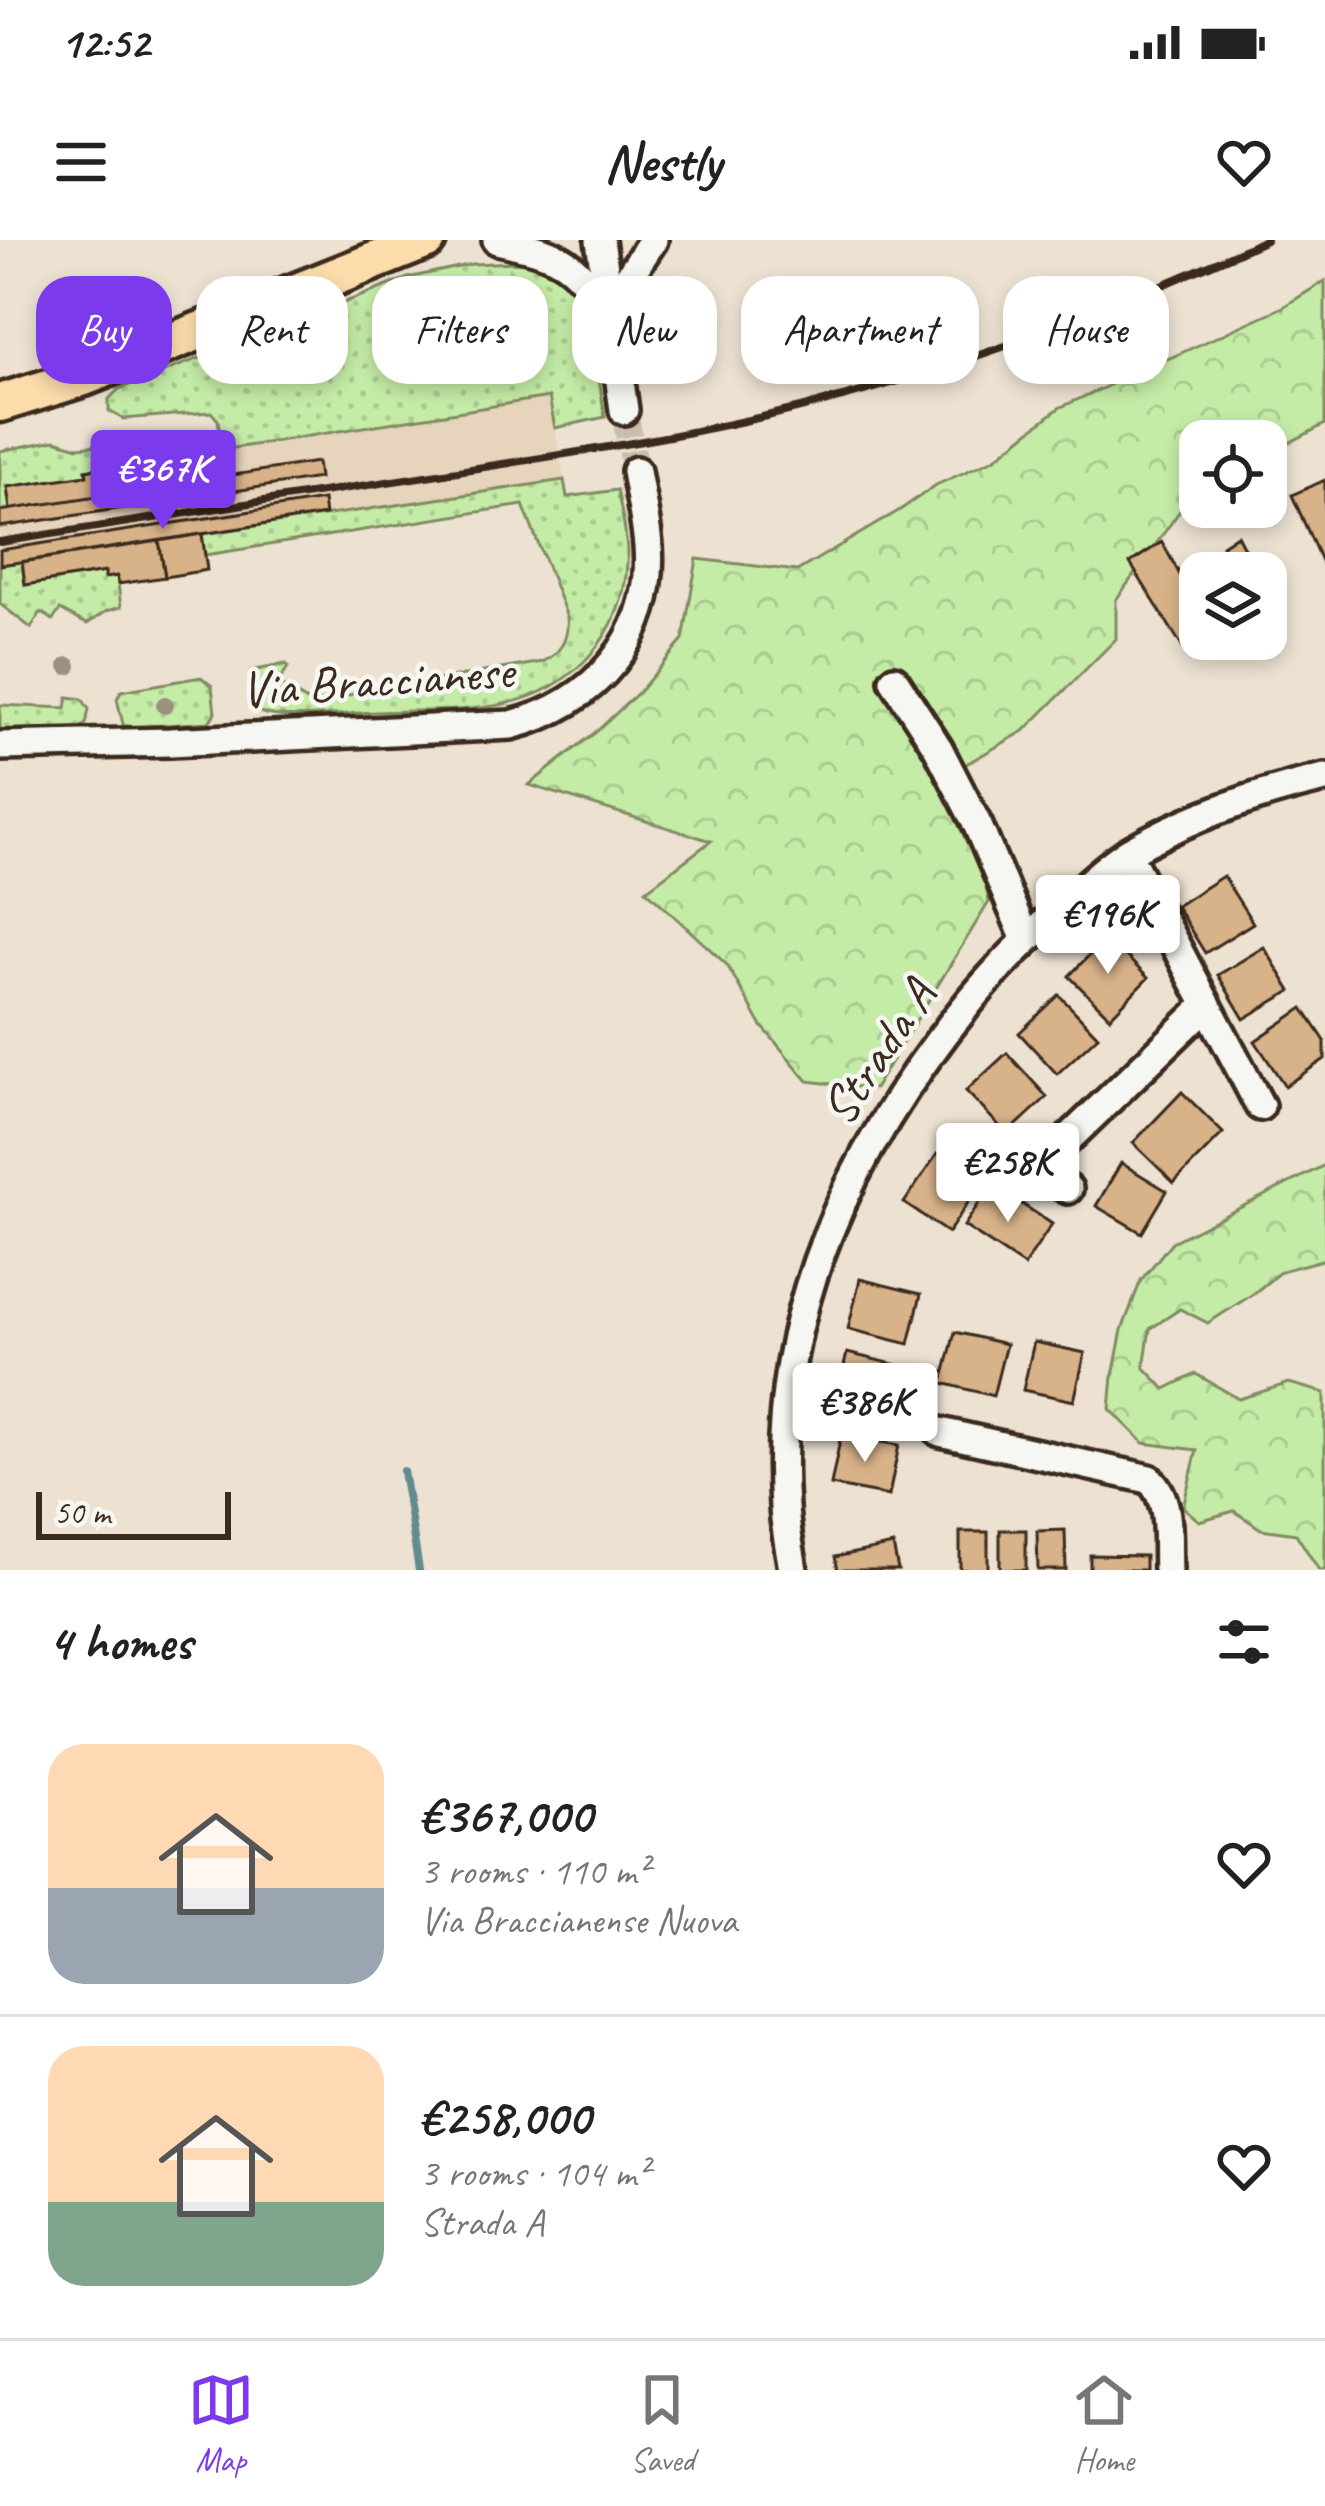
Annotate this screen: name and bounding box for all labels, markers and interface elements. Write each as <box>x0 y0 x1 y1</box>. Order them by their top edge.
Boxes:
text: 12:52 <box>60 14 149 71</box>
text: Nestly <box>604 128 721 196</box>
icon: menu <box>48 129 114 195</box>
icon: heart <box>1211 129 1277 195</box>
chip: Buy <box>36 276 172 384</box>
chip: Rent <box>196 276 348 384</box>
chip: Filters <box>372 276 548 384</box>
chip: New <box>572 276 717 384</box>
chip: Apartment <box>741 276 979 384</box>
chip: House <box>1003 276 1169 384</box>
map controls <box>1179 420 1287 660</box>
button: locate <box>1179 420 1287 528</box>
pin: €367K <box>79 430 247 532</box>
text: €367K <box>118 444 208 493</box>
button: layers <box>1179 552 1287 660</box>
street label: Via Braccianese <box>239 638 519 721</box>
pin: €196K <box>1024 875 1192 977</box>
text: €196K <box>1063 889 1153 938</box>
street label: Strada A <box>806 965 951 1137</box>
pin: €258K <box>924 1123 1092 1225</box>
text: €258K <box>963 1137 1053 1186</box>
pin: €386K <box>781 1363 949 1465</box>
text: €386K <box>820 1377 910 1426</box>
scale bar <box>36 1486 231 1539</box>
text: 50 m <box>54 1492 110 1534</box>
icon: filters <box>1211 1609 1277 1675</box>
text: 4 homes <box>48 1610 192 1674</box>
text: €367,000 <box>420 1783 592 1847</box>
icon: home <box>144 1792 288 1936</box>
icon: heart <box>1211 1831 1277 1897</box>
text: 3 rooms · 110 m² <box>420 1847 648 1896</box>
text: Via Braccianense Nuova <box>420 1896 737 1945</box>
text: €258,000 <box>420 2085 590 2149</box>
icon: home <box>144 2094 288 2238</box>
icon: heart <box>1211 2133 1277 2199</box>
text: 3 rooms · 104 m² <box>420 2149 648 2198</box>
text: Strada A <box>420 2198 544 2247</box>
tab: Map <box>188 2367 254 2481</box>
tab: Saved <box>629 2367 695 2481</box>
tab: Home <box>1071 2367 1137 2481</box>

